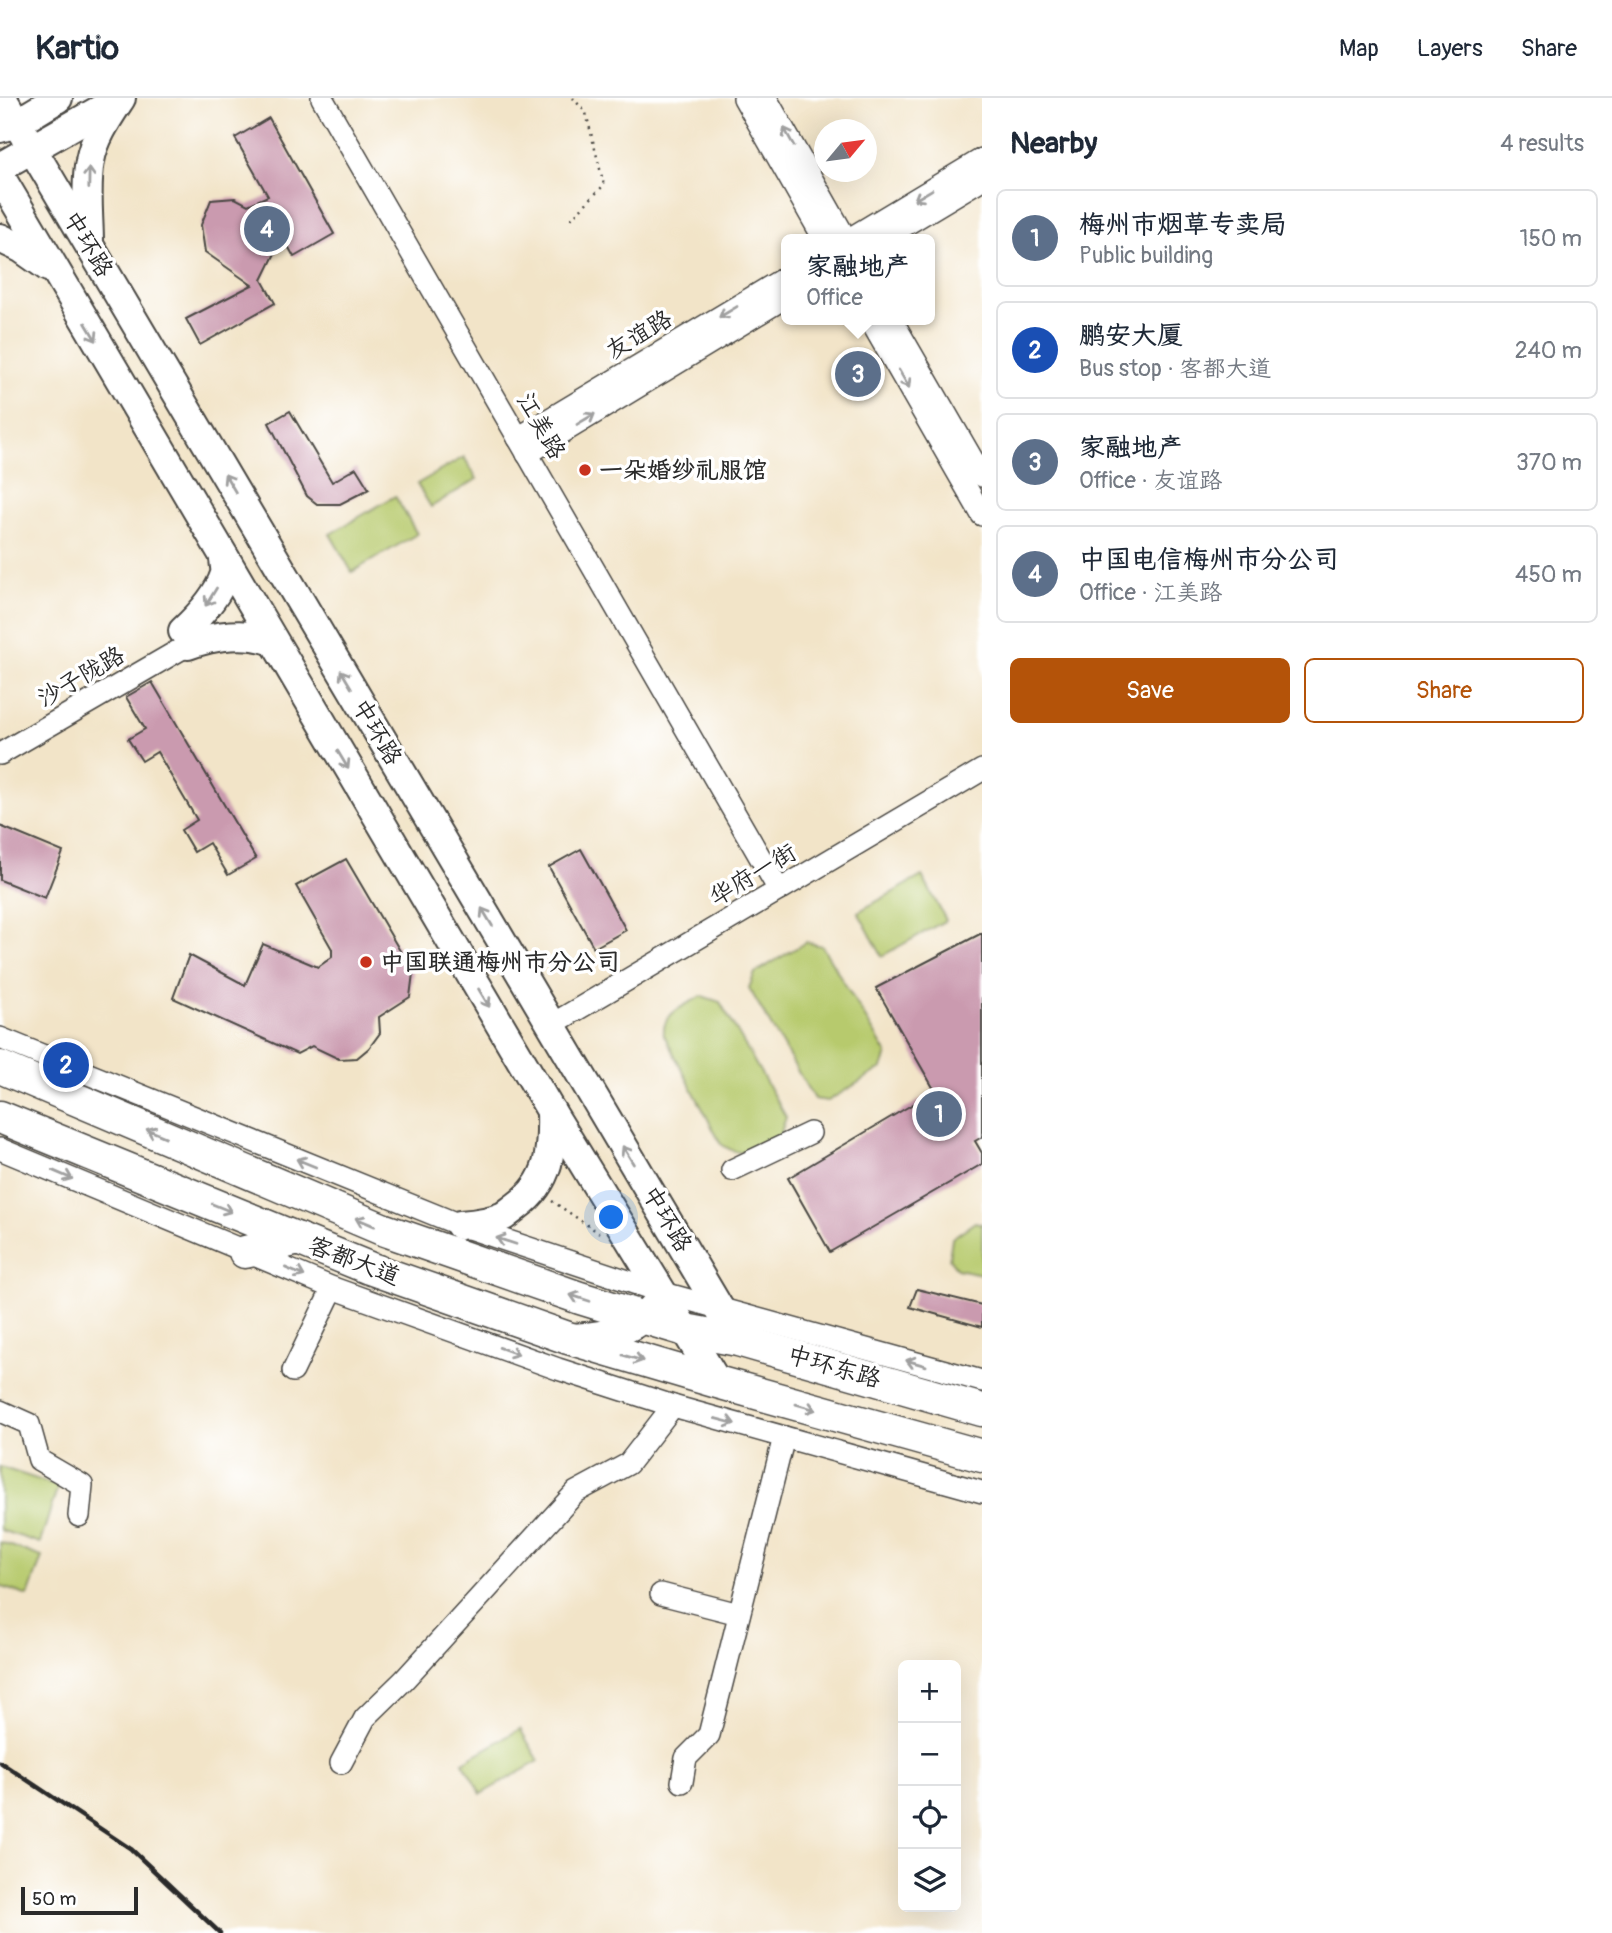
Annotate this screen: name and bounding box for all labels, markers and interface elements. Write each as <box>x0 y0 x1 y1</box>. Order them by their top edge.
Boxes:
text: Kartio <box>35 28 119 69</box>
text: Map <box>1339 34 1379 63</box>
text: Layers <box>1417 34 1483 63</box>
text: Share <box>1521 34 1577 63</box>
north arrow <box>814 119 877 182</box>
text: Nearby <box>1010 125 1097 162</box>
one-way arrow <box>781 127 795 147</box>
text: 4 results <box>1500 129 1584 158</box>
one-way arrow <box>82 167 96 190</box>
one-way arrow <box>914 188 934 202</box>
pin: 4 <box>244 203 290 255</box>
street label: 中环路 <box>57 206 119 282</box>
text: 梅州市烟草专卖局 <box>1079 209 1287 241</box>
text: 1 <box>1031 224 1040 253</box>
text: 150 m <box>1519 224 1582 253</box>
popup <box>781 234 935 325</box>
text: Public building <box>1079 241 1213 270</box>
text: 家融地产 <box>806 251 910 283</box>
text: Office <box>806 283 863 312</box>
street label: 友谊路 <box>601 304 677 366</box>
one-way arrow <box>718 305 738 319</box>
text: 鹏安大厦 <box>1079 320 1183 352</box>
one-way arrow <box>84 321 98 341</box>
text: 2 <box>1029 336 1041 365</box>
text: 240 m <box>1515 336 1582 365</box>
pin: 3 <box>835 348 881 400</box>
text: Bus stop · 客都大道 <box>1079 354 1271 383</box>
one-way arrow <box>898 368 911 389</box>
street label: 江美路 <box>510 388 572 464</box>
one-way arrow <box>575 411 595 425</box>
text: 家融地产 <box>1079 432 1183 464</box>
text: 3 <box>1029 448 1041 477</box>
text: 370 m <box>1516 448 1582 477</box>
place label: 一朵婚纱礼服馆 <box>599 456 767 485</box>
marker: 一朵婚纱礼服馆 <box>577 462 593 478</box>
text: Office · 友谊路 <box>1079 466 1222 495</box>
one-way arrow <box>222 474 236 494</box>
text: 中国电信梅州市分公司 <box>1079 544 1339 576</box>
text: 4 <box>1028 560 1042 589</box>
text: 450 m <box>1515 560 1582 589</box>
text: Office · 江美路 <box>1079 578 1222 607</box>
one-way arrow <box>204 587 218 607</box>
street label: 沙子陇路 <box>32 640 130 714</box>
button: Save <box>1010 658 1290 723</box>
button: Share <box>1304 658 1584 723</box>
one-way arrow <box>338 670 352 690</box>
street label: 中环路 <box>346 694 408 770</box>
one-way arrow <box>336 749 350 769</box>
street label: 华府一街 <box>704 838 802 912</box>
one-way arrow <box>479 907 493 927</box>
place label: 中国联通梅州市分公司 <box>380 948 620 977</box>
marker: 中国联通梅州市分公司 <box>358 954 374 970</box>
one-way arrow <box>477 987 491 1007</box>
pin: 2 <box>43 1039 89 1091</box>
pin: 1 <box>916 1088 962 1140</box>
one-way arrow <box>145 1126 167 1139</box>
one-way arrow <box>621 1145 635 1165</box>
one-way arrow <box>296 1155 318 1168</box>
one-way arrow <box>52 1170 73 1183</box>
street label: 中环路 <box>636 1181 698 1257</box>
your location <box>594 1200 628 1234</box>
one-way arrow <box>210 1202 232 1215</box>
one-way arrow <box>355 1215 377 1228</box>
street label: 客都大道 <box>304 1230 404 1292</box>
one-way arrow <box>495 1234 517 1246</box>
one-way arrow <box>284 1267 306 1280</box>
one-way arrow <box>569 1291 591 1303</box>
street label: 中环东路 <box>784 1340 884 1394</box>
one-way arrow <box>497 1346 519 1358</box>
one-way arrow <box>622 1352 644 1365</box>
one-way arrow <box>905 1356 928 1369</box>
one-way arrow <box>794 1401 817 1414</box>
one-way arrow <box>714 1415 736 1428</box>
map controls <box>898 1660 961 1912</box>
button: + <box>898 1660 961 1723</box>
button: − <box>898 1723 961 1786</box>
button: locate <box>898 1786 961 1849</box>
button: layers <box>898 1849 961 1912</box>
scale bar <box>21 1884 138 1916</box>
text: 50 m <box>32 1887 76 1911</box>

